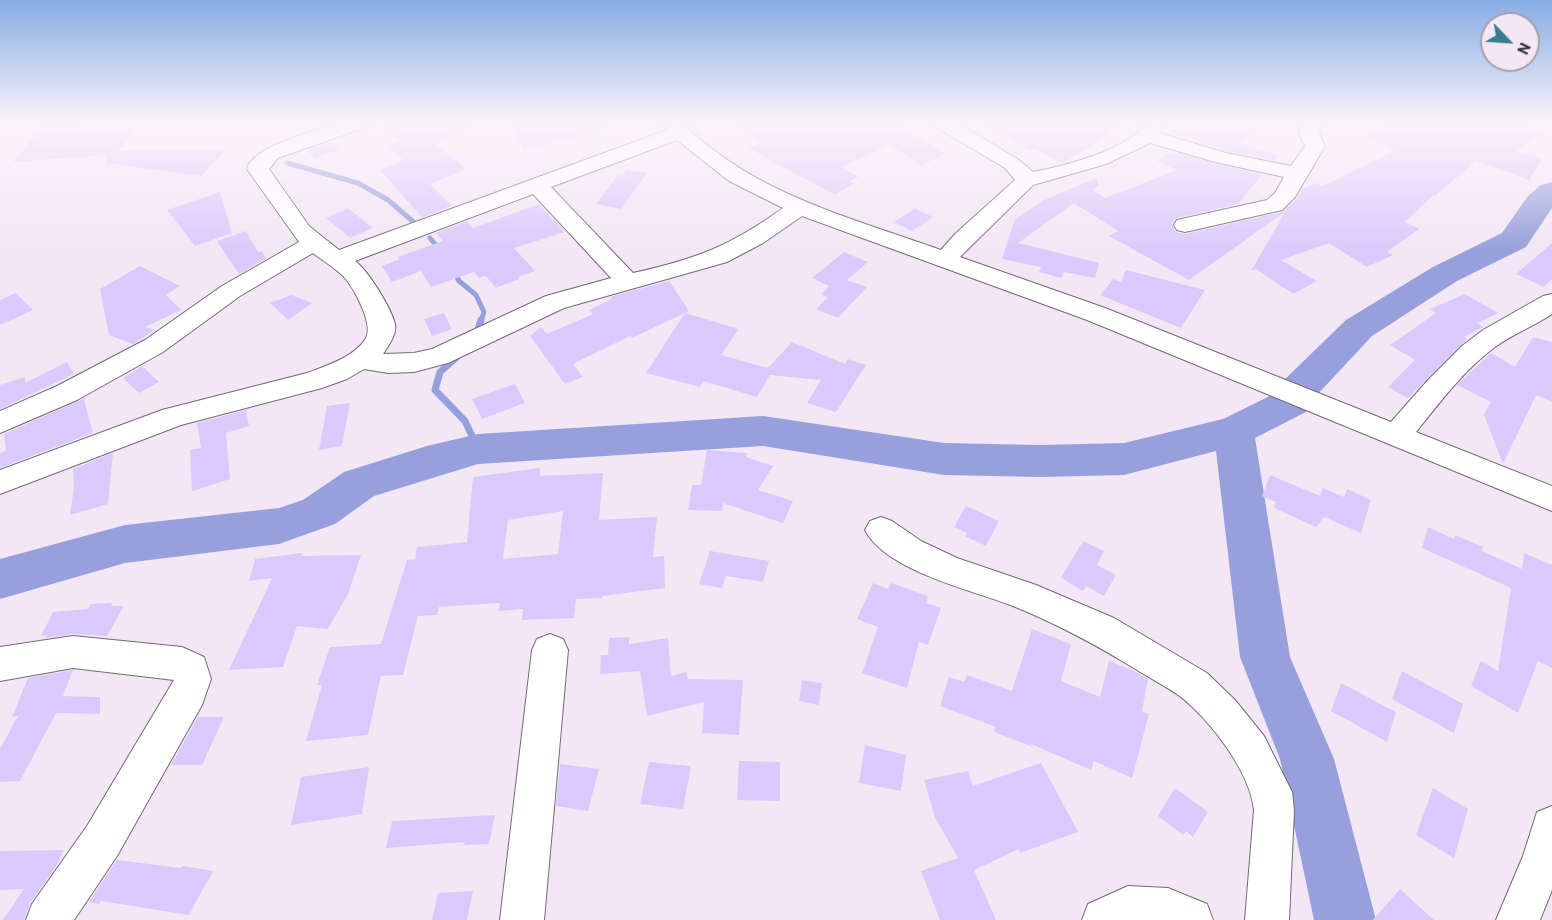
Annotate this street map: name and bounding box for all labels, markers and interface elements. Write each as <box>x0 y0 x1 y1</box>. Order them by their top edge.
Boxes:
north arrow <box>1480 12 1540 72</box>
text: N <box>1514 40 1536 58</box>

